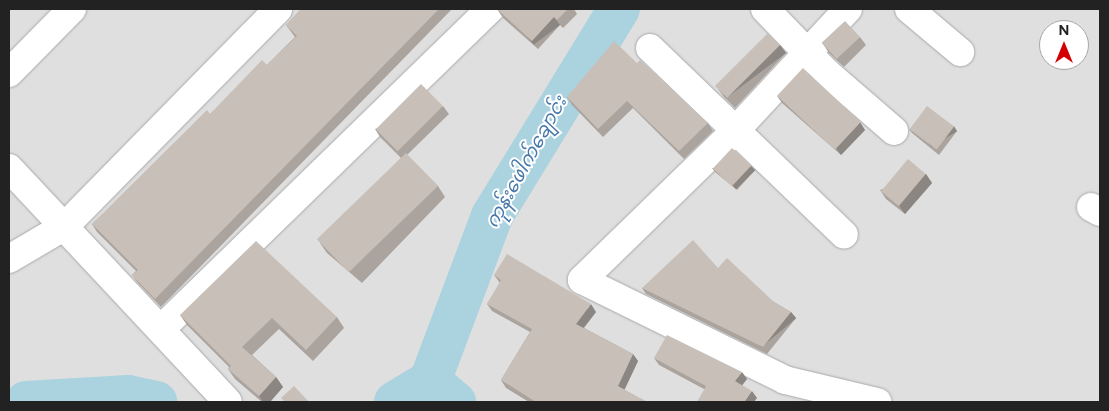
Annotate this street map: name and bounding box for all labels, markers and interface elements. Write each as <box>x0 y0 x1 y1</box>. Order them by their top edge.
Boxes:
north arrow <box>1039 20 1089 70</box>
text: N <box>1059 22 1069 39</box>
water label: ကုန်းဖေါက်ချောင်း <box>480 92 572 232</box>

